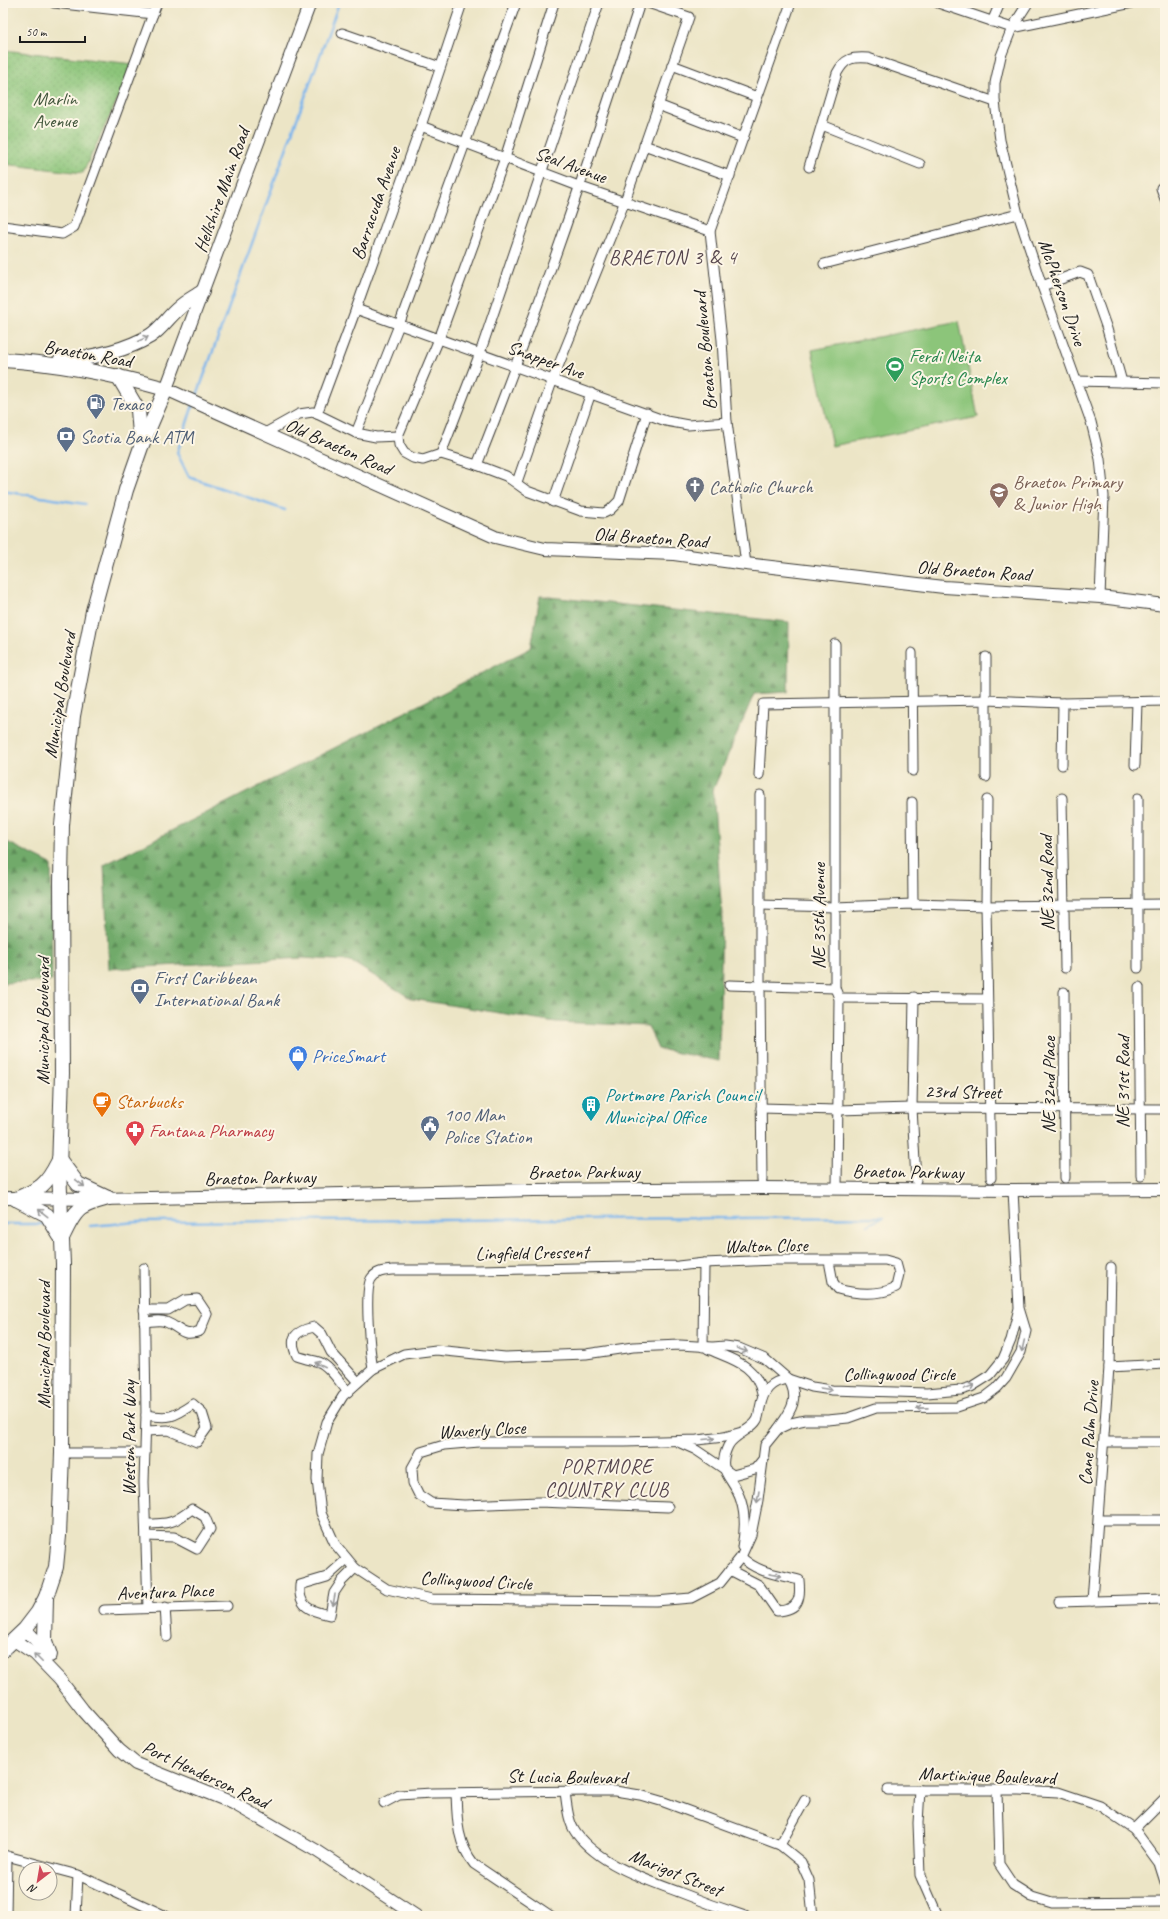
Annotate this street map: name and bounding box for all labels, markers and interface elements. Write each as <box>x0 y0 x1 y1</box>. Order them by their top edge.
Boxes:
scale bar <box>20 18 85 44</box>
text: 50 m <box>26 24 48 40</box>
park label: Marlin Avenue <box>33 87 79 133</box>
street label: Hellshire Main Road <box>188 122 257 256</box>
street label: Seal Avenue <box>532 141 611 190</box>
street label: Barracuda Avenue <box>345 142 407 263</box>
street label: McPherson Drive <box>1033 236 1092 351</box>
district label: BRAETON 3 & 4 <box>609 245 738 270</box>
street label: Breaton Boulevard <box>688 287 722 411</box>
street label: Braeton Road <box>42 334 137 374</box>
one-way arrow <box>137 334 149 342</box>
street label: Snapper Ave <box>504 335 589 385</box>
place label: Ferdi Neita Sports Complex <box>909 344 1008 390</box>
sports icon: Ferdi Neita Sports Complex <box>884 355 906 383</box>
fuel station icon: Texaco <box>85 392 107 420</box>
place label: Texaco <box>110 392 152 416</box>
street label: Old Braeton Road <box>282 413 398 482</box>
bank icon: Scotia Bank ATM <box>55 425 77 453</box>
place label: Scotia Bank ATM <box>80 425 195 449</box>
place label: Braeton Primary & Junior High <box>1013 470 1124 516</box>
church icon: Catholic Church <box>684 475 706 503</box>
place label: Catholic Church <box>709 475 814 499</box>
school or university icon: Braeton Primary & Junior High <box>988 481 1010 509</box>
street label: Old Braeton Road <box>593 522 711 554</box>
street label: Old Braeton Road <box>916 555 1034 587</box>
street label: Municipal Boulevard <box>38 627 82 760</box>
street label: NE 32nd Road <box>1034 832 1060 931</box>
street label: NE 35th Avenue <box>807 861 831 969</box>
street label: Municipal Boulevard <box>31 954 55 1085</box>
place label: First Caribbean International Bank <box>154 966 281 1012</box>
bank icon: First Caribbean International Bank <box>129 977 151 1005</box>
street label: NE 31st Road <box>1111 1033 1135 1128</box>
street label: NE 32nd Place <box>1037 1035 1061 1134</box>
shop icon: PriceSmart <box>287 1044 309 1072</box>
place label: PriceSmart <box>312 1044 387 1068</box>
street label: 23rd Street <box>924 1079 1003 1105</box>
place label: Portmore Parish Council Municipal Office <box>605 1083 764 1129</box>
cafe icon: Starbucks <box>91 1090 113 1118</box>
place label: Starbucks <box>116 1090 184 1114</box>
building icon: Portmore Parish Council Municipal Office <box>580 1094 602 1122</box>
place label: 100 Man Police Station <box>444 1103 533 1149</box>
public building icon: 100 Man Police Station <box>419 1114 441 1142</box>
pharmacy icon: Fantana Pharmacy <box>124 1119 146 1147</box>
place label: Fantana Pharmacy <box>149 1119 275 1143</box>
street label: Braeton Parkway <box>852 1159 965 1185</box>
street label: Braeton Parkway <box>528 1160 641 1184</box>
street label: Braeton Parkway <box>204 1165 317 1191</box>
one-way arrow <box>74 1179 85 1188</box>
one-way arrow <box>38 1209 49 1218</box>
street label: Walton Close <box>724 1233 810 1259</box>
street label: Lingfield Cressent <box>475 1240 592 1266</box>
street label: Municipal Boulevard <box>32 1278 56 1409</box>
one-way arrow <box>1018 1339 1026 1352</box>
one-way arrow <box>735 1347 748 1354</box>
one-way arrow <box>314 1361 326 1368</box>
street label: Collingwood Circle <box>843 1362 957 1386</box>
street label: Cane Palm Drive <box>1073 1378 1105 1486</box>
street label: Weston Park Way <box>117 1379 141 1496</box>
one-way arrow <box>963 1383 975 1391</box>
one-way arrow <box>819 1385 832 1393</box>
one-way arrow <box>916 1404 929 1411</box>
street label: Waverly Close <box>438 1416 528 1444</box>
one-way arrow <box>702 1435 715 1442</box>
district label: PORTMORE COUNTRY CLUB <box>545 1454 670 1502</box>
one-way arrow <box>754 1490 762 1503</box>
street label: Collingwood Circle <box>420 1566 534 1596</box>
one-way arrow <box>768 1571 781 1579</box>
street label: Aventura Place <box>116 1578 216 1606</box>
one-way arrow <box>330 1593 338 1606</box>
one-way arrow <box>33 1653 43 1663</box>
street label: Port Henderson Road <box>138 1735 276 1816</box>
street label: Martinique Boulevard <box>918 1762 1059 1791</box>
street label: St Lucia Boulevard <box>507 1764 631 1790</box>
street label: Marigot Street <box>626 1843 728 1903</box>
north arrow <box>18 1861 58 1901</box>
text: N <box>24 1881 39 1897</box>

